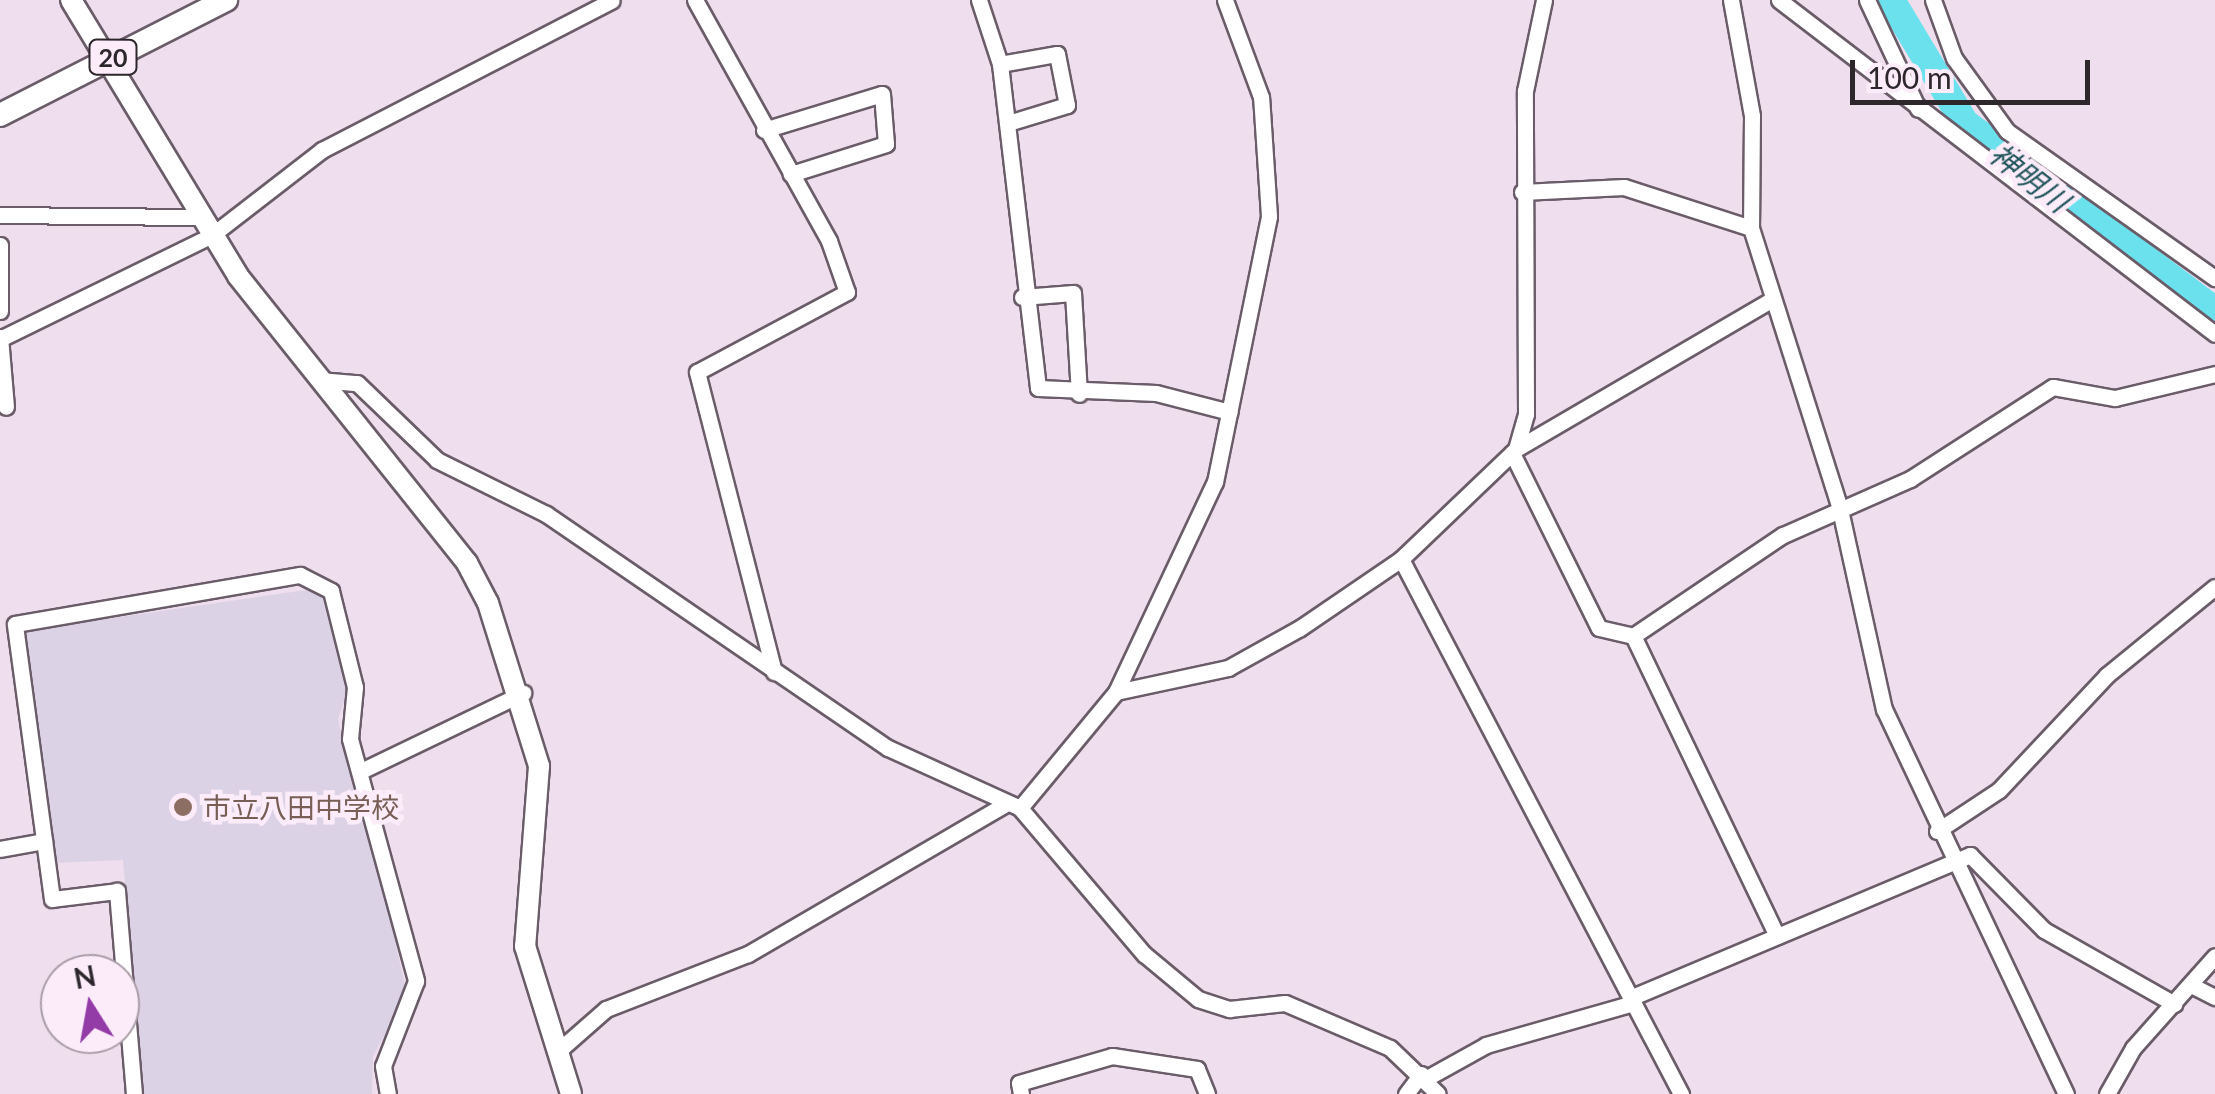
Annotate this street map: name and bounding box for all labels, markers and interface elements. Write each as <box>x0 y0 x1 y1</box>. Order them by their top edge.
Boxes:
road number: 20 <box>88 37 138 77</box>
scale bar <box>1855 40 2095 102</box>
text: 100 m <box>1867 59 1952 95</box>
water label: 神明川 <box>1983 135 2077 219</box>
place label: 市立八田中学校 <box>203 790 399 824</box>
marker: 市立八田中学校 <box>172 796 194 818</box>
north arrow <box>40 954 140 1054</box>
text: N <box>71 958 98 995</box>

